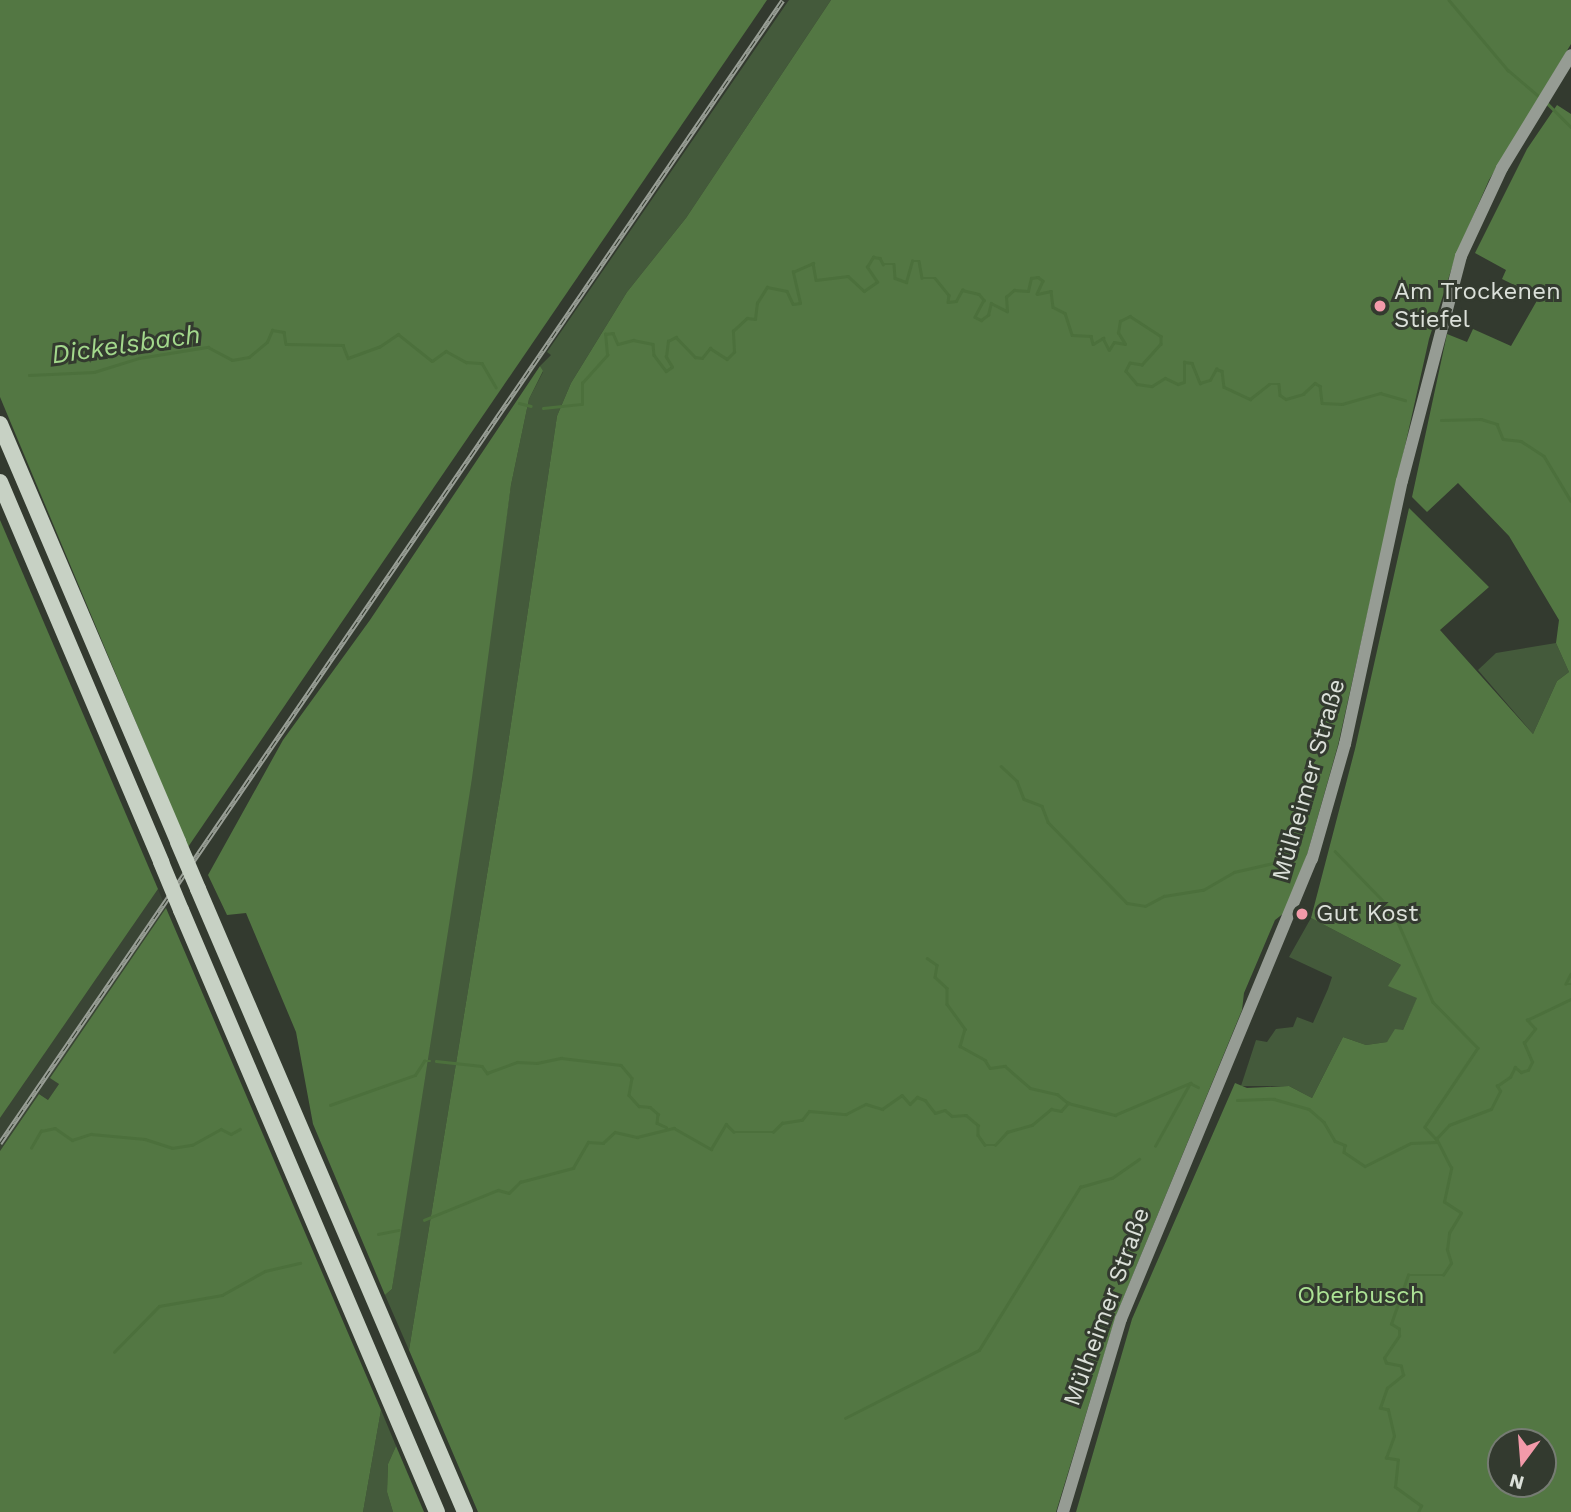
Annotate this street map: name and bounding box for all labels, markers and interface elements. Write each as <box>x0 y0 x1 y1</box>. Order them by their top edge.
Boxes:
place label: Am Trockenen Stiefel <box>1394 278 1562 334</box>
marker: Am Trockenen Stiefel <box>1372 298 1388 314</box>
water label: Dickelsbach <box>49 319 203 371</box>
street label: Mülheimer Straße <box>1266 675 1352 885</box>
place label: Gut Kost <box>1316 900 1418 928</box>
marker: Gut Kost <box>1294 906 1310 922</box>
street label: Mülheimer Straße <box>1058 1204 1156 1410</box>
park label: Oberbusch <box>1297 1282 1425 1310</box>
north arrow <box>1487 1428 1557 1498</box>
text: N <box>1507 1469 1527 1495</box>

